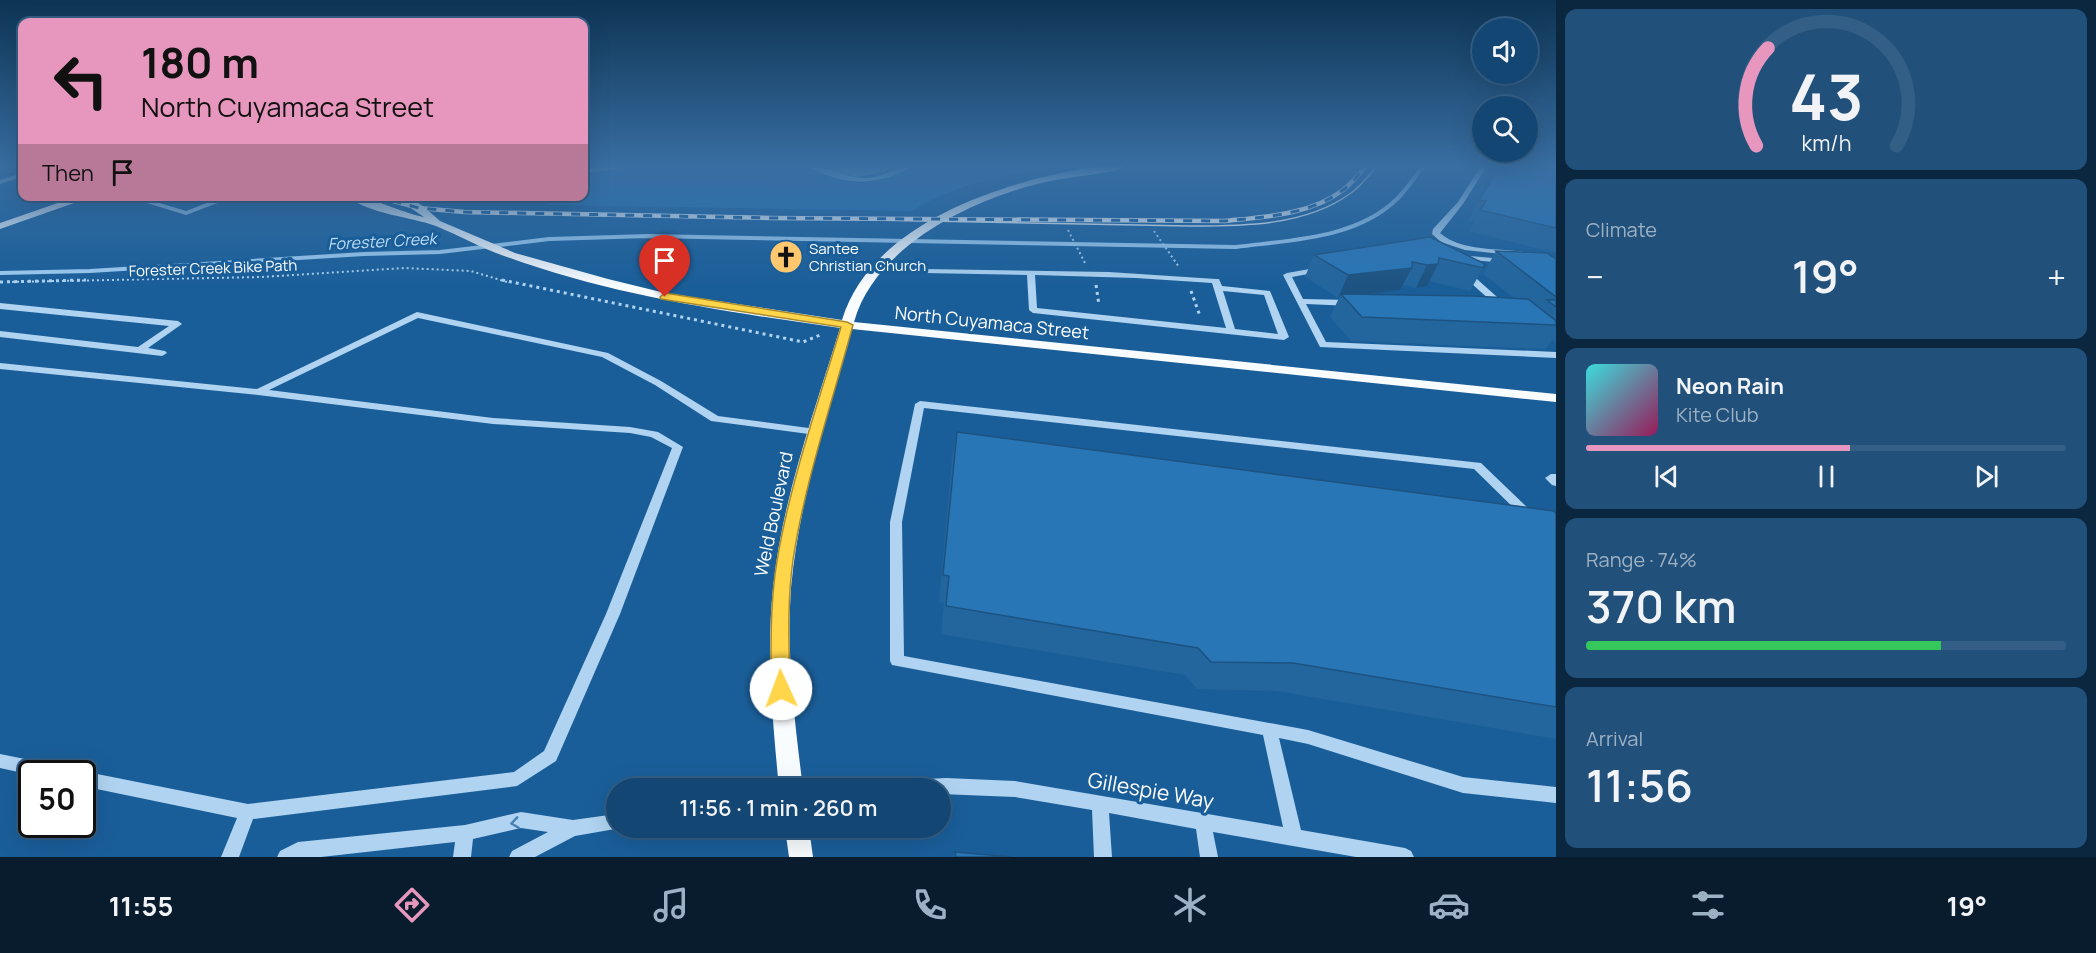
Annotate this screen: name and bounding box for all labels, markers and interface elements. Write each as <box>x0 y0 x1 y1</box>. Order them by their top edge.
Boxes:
map controls <box>1472 18 1538 162</box>
button: sound <box>1472 18 1538 84</box>
text: 180 m <box>141 33 259 91</box>
icon: left <box>42 42 120 120</box>
text: 43 <box>1789 53 1863 139</box>
text: North Cuyamaca Street <box>141 88 434 125</box>
button: search <box>1472 96 1538 162</box>
text: km/h <box>1801 129 1851 158</box>
icon: arrive <box>106 156 139 189</box>
text: Then <box>42 158 94 188</box>
text: Climate <box>1586 216 1657 243</box>
water label: Forester Creek <box>327 227 439 255</box>
pin <box>639 235 690 297</box>
place label: Santee Christian Church <box>809 238 926 276</box>
church icon: Santee Christian Church <box>768 239 804 275</box>
icon: arrive <box>648 244 681 277</box>
text: 19° <box>1792 245 1859 307</box>
text: − <box>1586 254 1604 299</box>
text: + <box>2047 254 2066 299</box>
street label: Forester Creek Bike Path <box>128 255 298 281</box>
street label: North Cuyamaca Street <box>894 300 1090 344</box>
text: Neon Rain <box>1676 371 1784 401</box>
text: Kite Club <box>1676 401 1759 428</box>
street label: Weld Boulevard <box>748 449 798 579</box>
icon: previous <box>1650 460 1683 493</box>
icon: pause <box>1810 460 1843 493</box>
icon: next <box>1970 460 2003 493</box>
text: Range · 74% <box>1586 546 1697 573</box>
text: 370 km <box>1586 575 1736 637</box>
position arrow <box>749 657 813 721</box>
text: Arrival <box>1586 725 1643 752</box>
text: 11:56 <box>1586 754 1693 816</box>
speed limit sign: 50 <box>18 760 96 838</box>
street label: Gillespie Way <box>1086 765 1216 815</box>
text: 11:56 · 1 min · 260 m <box>680 793 878 823</box>
one-way arrow <box>510 816 520 828</box>
icon: directions <box>391 884 433 926</box>
icon: music <box>650 884 692 926</box>
icon: phone <box>909 884 951 926</box>
icon: climate <box>1169 884 1211 926</box>
icon: car <box>1428 884 1470 926</box>
icon: filters <box>1687 884 1729 926</box>
text: 11:55 <box>109 887 173 924</box>
text: 19° <box>1947 887 1987 924</box>

